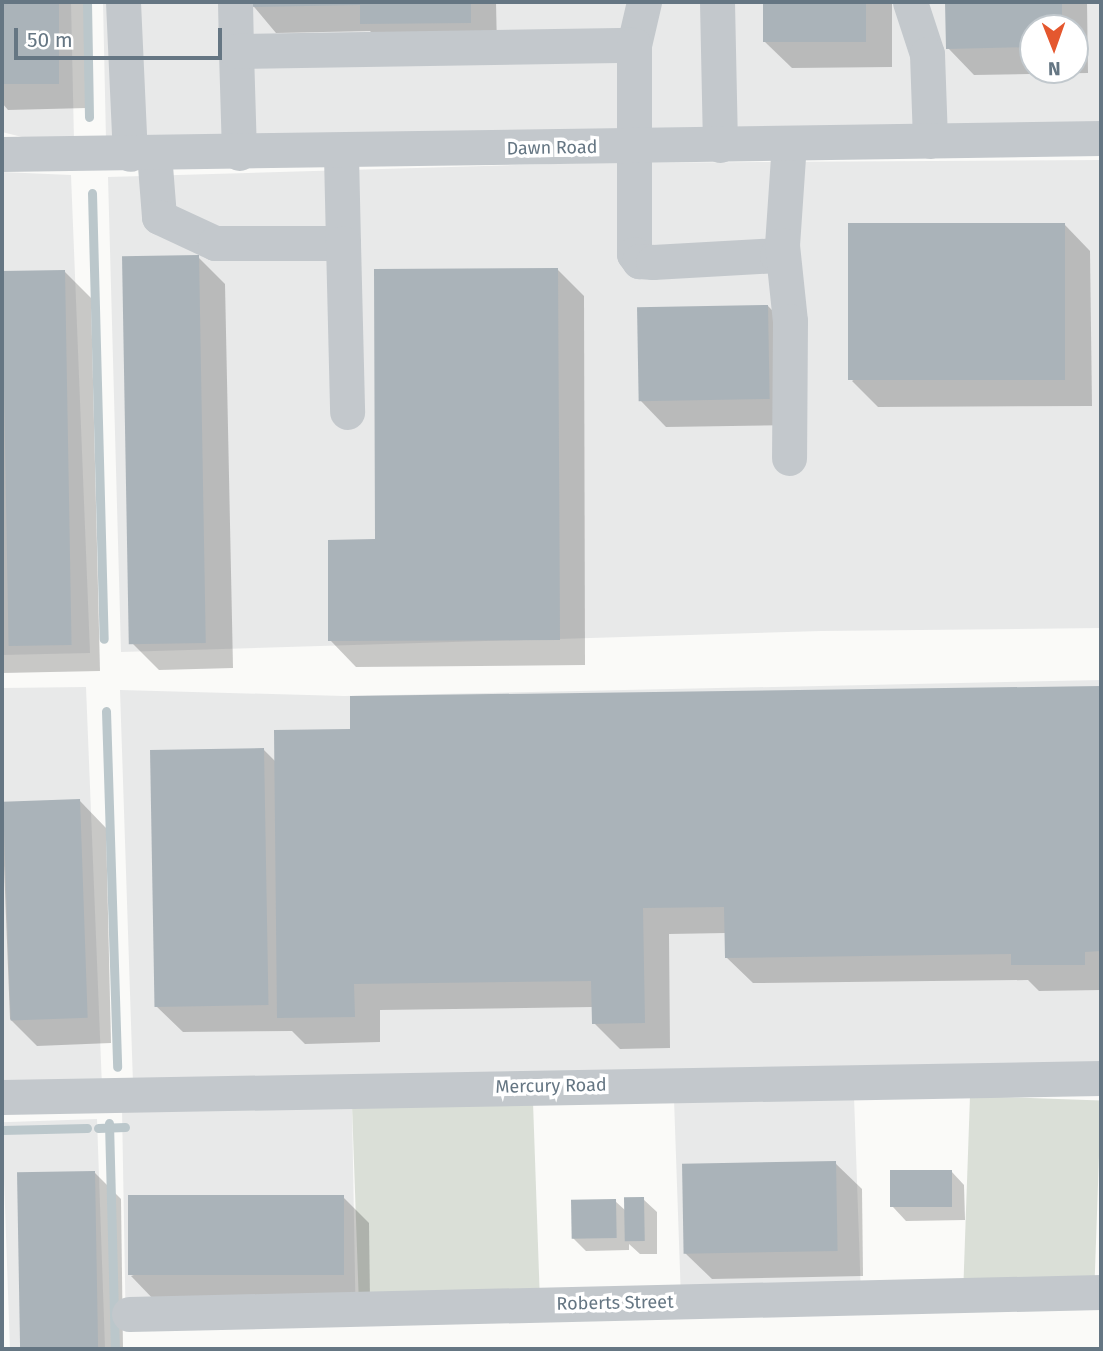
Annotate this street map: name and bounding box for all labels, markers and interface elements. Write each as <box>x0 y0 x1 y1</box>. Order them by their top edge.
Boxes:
scale bar <box>18 14 226 58</box>
north arrow <box>1019 14 1089 84</box>
text: 50 m <box>27 27 73 53</box>
text: N <box>1048 57 1061 80</box>
street label: Dawn Road <box>506 136 598 160</box>
street label: Mercury Road <box>495 1074 607 1098</box>
street label: Roberts Street <box>556 1291 674 1315</box>

